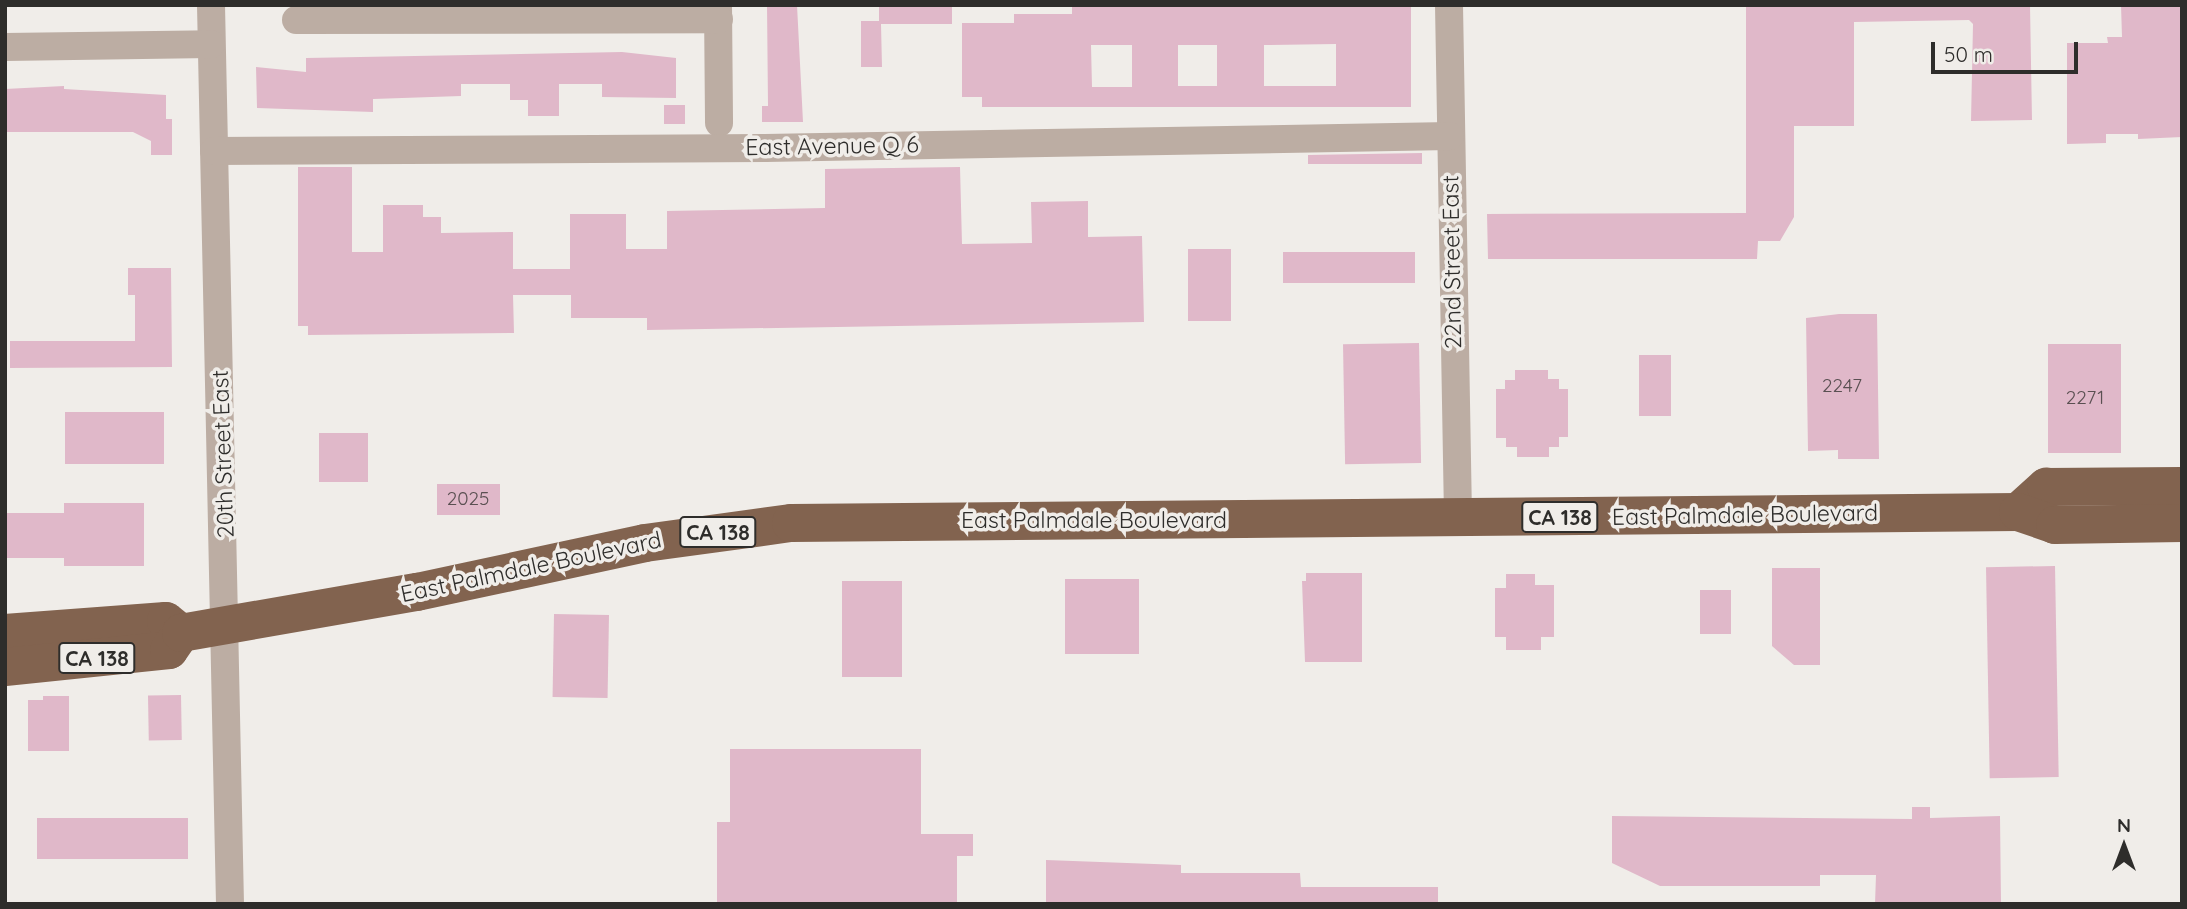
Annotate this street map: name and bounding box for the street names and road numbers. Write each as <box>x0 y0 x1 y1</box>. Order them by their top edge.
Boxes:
street label: East Avenue Q 6 <box>745 131 919 161</box>
street label: 22nd Street East <box>1437 175 1467 349</box>
street label: 20th Street East <box>206 369 240 539</box>
street label: East Palmdale Boulevard <box>1612 499 1878 531</box>
road number: CA 138 <box>1520 500 1600 534</box>
street label: East Palmdale Boulevard <box>961 506 1227 534</box>
road number: CA 138 <box>678 514 758 550</box>
street label: East Palmdale Boulevard <box>398 526 664 608</box>
road number: CA 138 <box>57 640 137 676</box>

